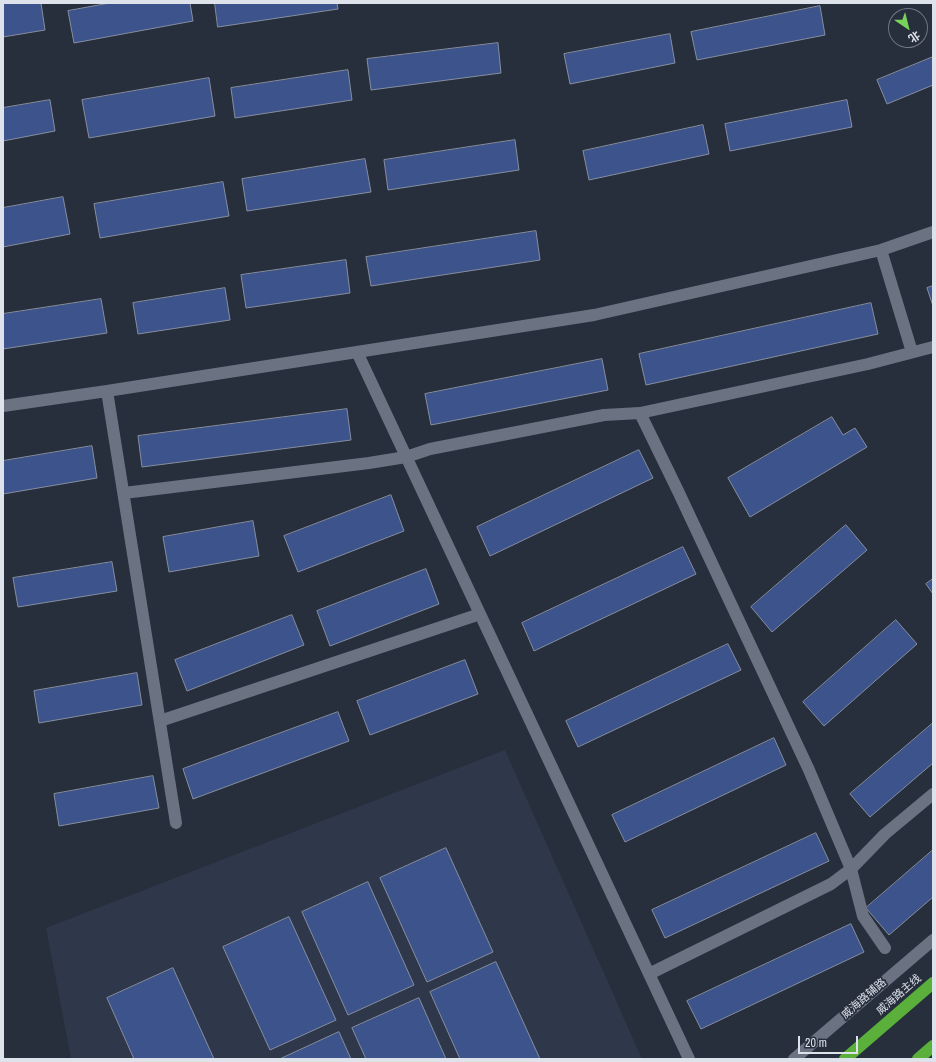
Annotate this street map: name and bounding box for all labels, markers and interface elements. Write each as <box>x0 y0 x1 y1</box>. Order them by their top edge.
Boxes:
north arrow <box>888 8 928 48</box>
text: 北 <box>906 28 923 46</box>
street label: 威海路主线 <box>874 972 924 1018</box>
street label: 威海路辅路 <box>839 976 889 1022</box>
scale bar <box>800 1028 860 1054</box>
text: 20 m <box>805 1035 827 1051</box>

